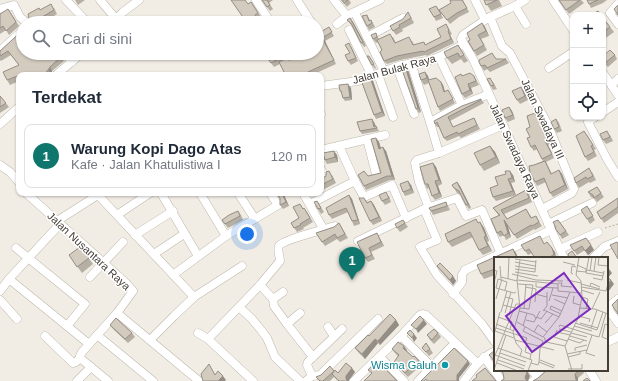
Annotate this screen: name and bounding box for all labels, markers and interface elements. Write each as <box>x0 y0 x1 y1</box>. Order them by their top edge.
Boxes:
map controls <box>570 12 606 120</box>
button: + <box>570 12 606 48</box>
search box <box>16 16 324 60</box>
icon: search <box>30 27 52 49</box>
text: Cari di sini <box>62 30 132 47</box>
button: − <box>570 48 606 84</box>
street label: Jalan Bulak Raya <box>351 52 438 86</box>
street label: Jalan Swadaya III <box>519 77 567 161</box>
button: locate <box>570 84 606 120</box>
text: Terdekat <box>32 88 102 107</box>
street label: Jalan Swadaya Raya <box>488 102 543 201</box>
text: Warung Kopi Dago Atas <box>71 140 242 157</box>
text: 1 <box>42 149 50 164</box>
text: 120 m <box>271 149 307 164</box>
text: Kafe · Jalan Khatulistiwa I <box>71 157 221 172</box>
street label: Jalan Nusantara Raya <box>45 209 134 293</box>
your location <box>237 224 257 244</box>
pin: 1 <box>339 247 365 280</box>
inset map <box>494 257 608 371</box>
place label: Wisma Galuh <box>371 359 437 371</box>
marker: Wisma Galuh <box>440 360 450 370</box>

